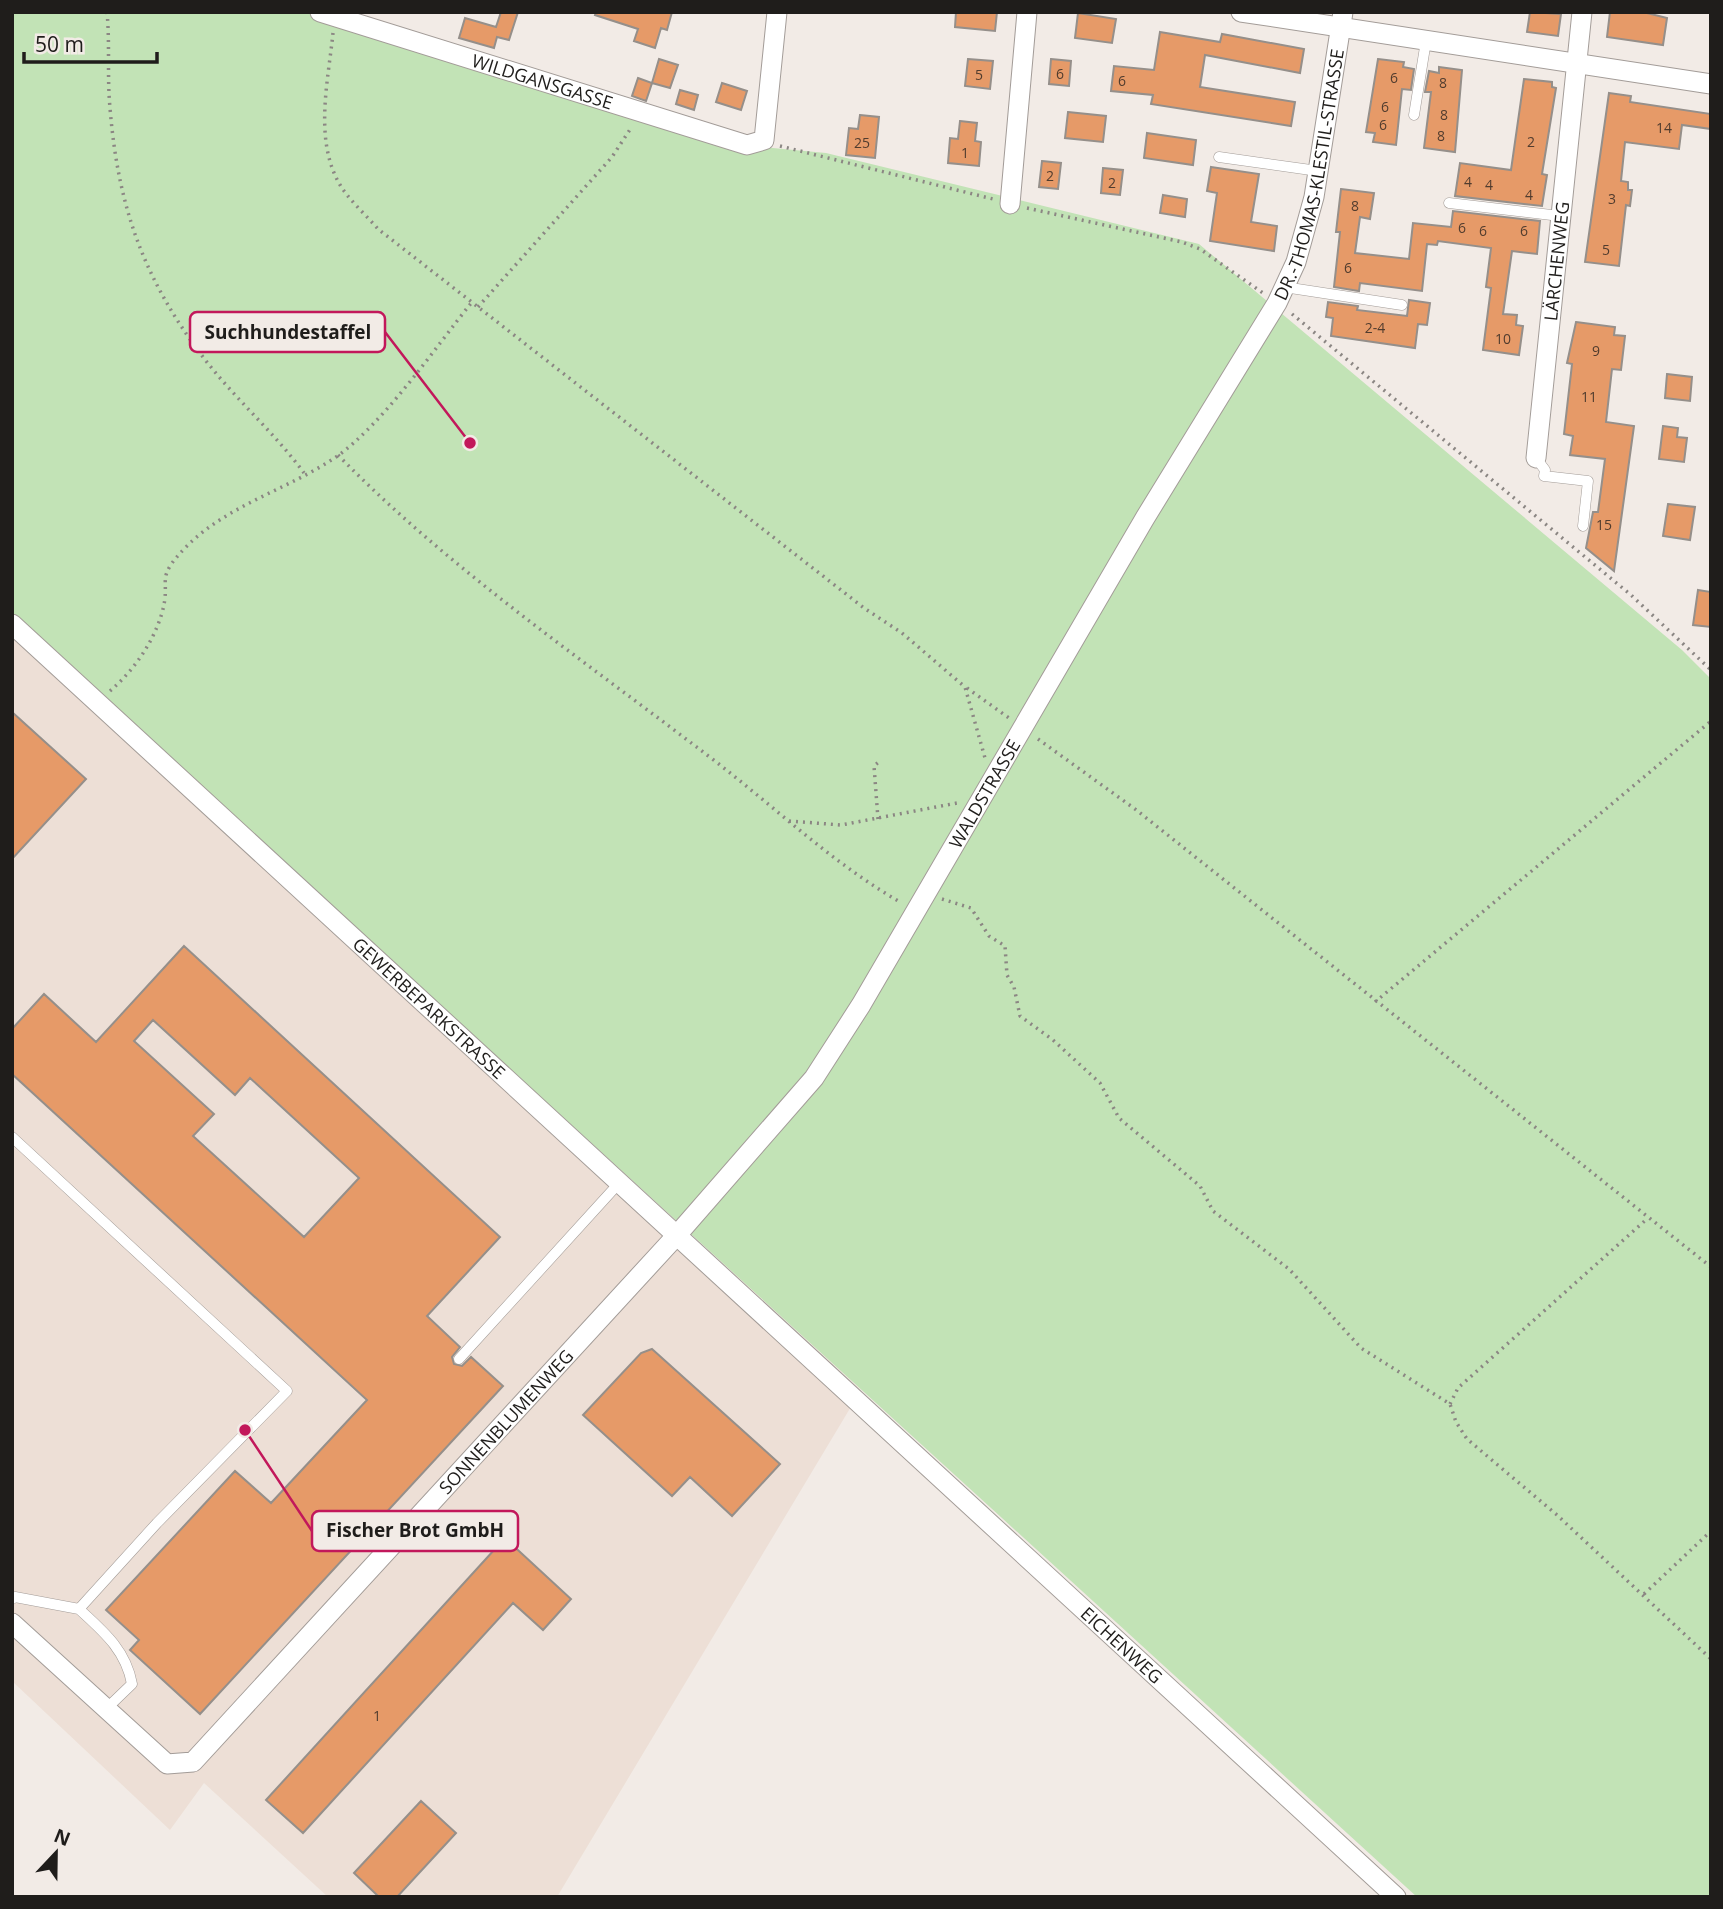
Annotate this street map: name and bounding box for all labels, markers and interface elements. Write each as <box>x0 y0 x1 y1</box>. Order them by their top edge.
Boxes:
scale bar <box>24 21 158 65</box>
text: 50 m <box>35 30 84 58</box>
street label: DR.-THOMAS-KLESTIL-STRASSE <box>1268 47 1349 304</box>
street label: WILDGANSGASSE <box>469 48 616 115</box>
house number: 6 <box>1056 64 1064 83</box>
house number: 5 <box>975 65 983 84</box>
house number: 6 <box>1390 68 1398 87</box>
house number: 6 <box>1118 71 1126 90</box>
house number: 8 <box>1439 73 1447 92</box>
house number: 6 <box>1381 97 1389 116</box>
house number: 8 <box>1440 105 1448 124</box>
house number: 6 <box>1379 115 1387 134</box>
house number: 14 <box>1656 118 1672 137</box>
house number: 8 <box>1437 126 1445 145</box>
house number: 2 <box>1527 132 1535 151</box>
house number: 25 <box>854 133 870 152</box>
house number: 1 <box>961 143 969 162</box>
house number: 2 <box>1046 166 1054 185</box>
house number: 4 <box>1464 172 1472 191</box>
house number: 2 <box>1108 173 1116 192</box>
house number: 4 <box>1485 175 1493 194</box>
house number: 4 <box>1525 185 1533 204</box>
house number: 3 <box>1608 189 1616 208</box>
house number: 8 <box>1351 196 1359 215</box>
street label: LÄRCHENWEG <box>1538 200 1574 322</box>
house number: 6 <box>1458 218 1466 237</box>
house number: 6 <box>1479 221 1487 240</box>
house number: 6 <box>1520 221 1528 240</box>
house number: 5 <box>1602 240 1610 259</box>
house number: 6 <box>1344 258 1352 277</box>
callout: Suchhundestaffel <box>190 312 385 352</box>
house number: 2-4 <box>1365 318 1385 337</box>
text: Suchhundestaffel <box>205 319 371 345</box>
house number: 10 <box>1495 329 1511 348</box>
house number: 9 <box>1592 341 1600 360</box>
house number: 11 <box>1581 387 1597 406</box>
house number: 15 <box>1596 515 1612 534</box>
street label: WALDSTRASSE <box>943 735 1025 853</box>
street label: GEWERBEPARKSTRASSE <box>348 932 511 1084</box>
street label: SONNENBLUMENWEG <box>433 1344 578 1499</box>
callout: Fischer Brot GmbH <box>312 1511 518 1551</box>
text: Fischer Brot GmbH <box>326 1517 504 1543</box>
street label: EICHENWEG <box>1076 1601 1168 1689</box>
house number: 1 <box>373 1706 381 1725</box>
north arrow <box>21 1818 91 1888</box>
text: N <box>50 1822 74 1852</box>

